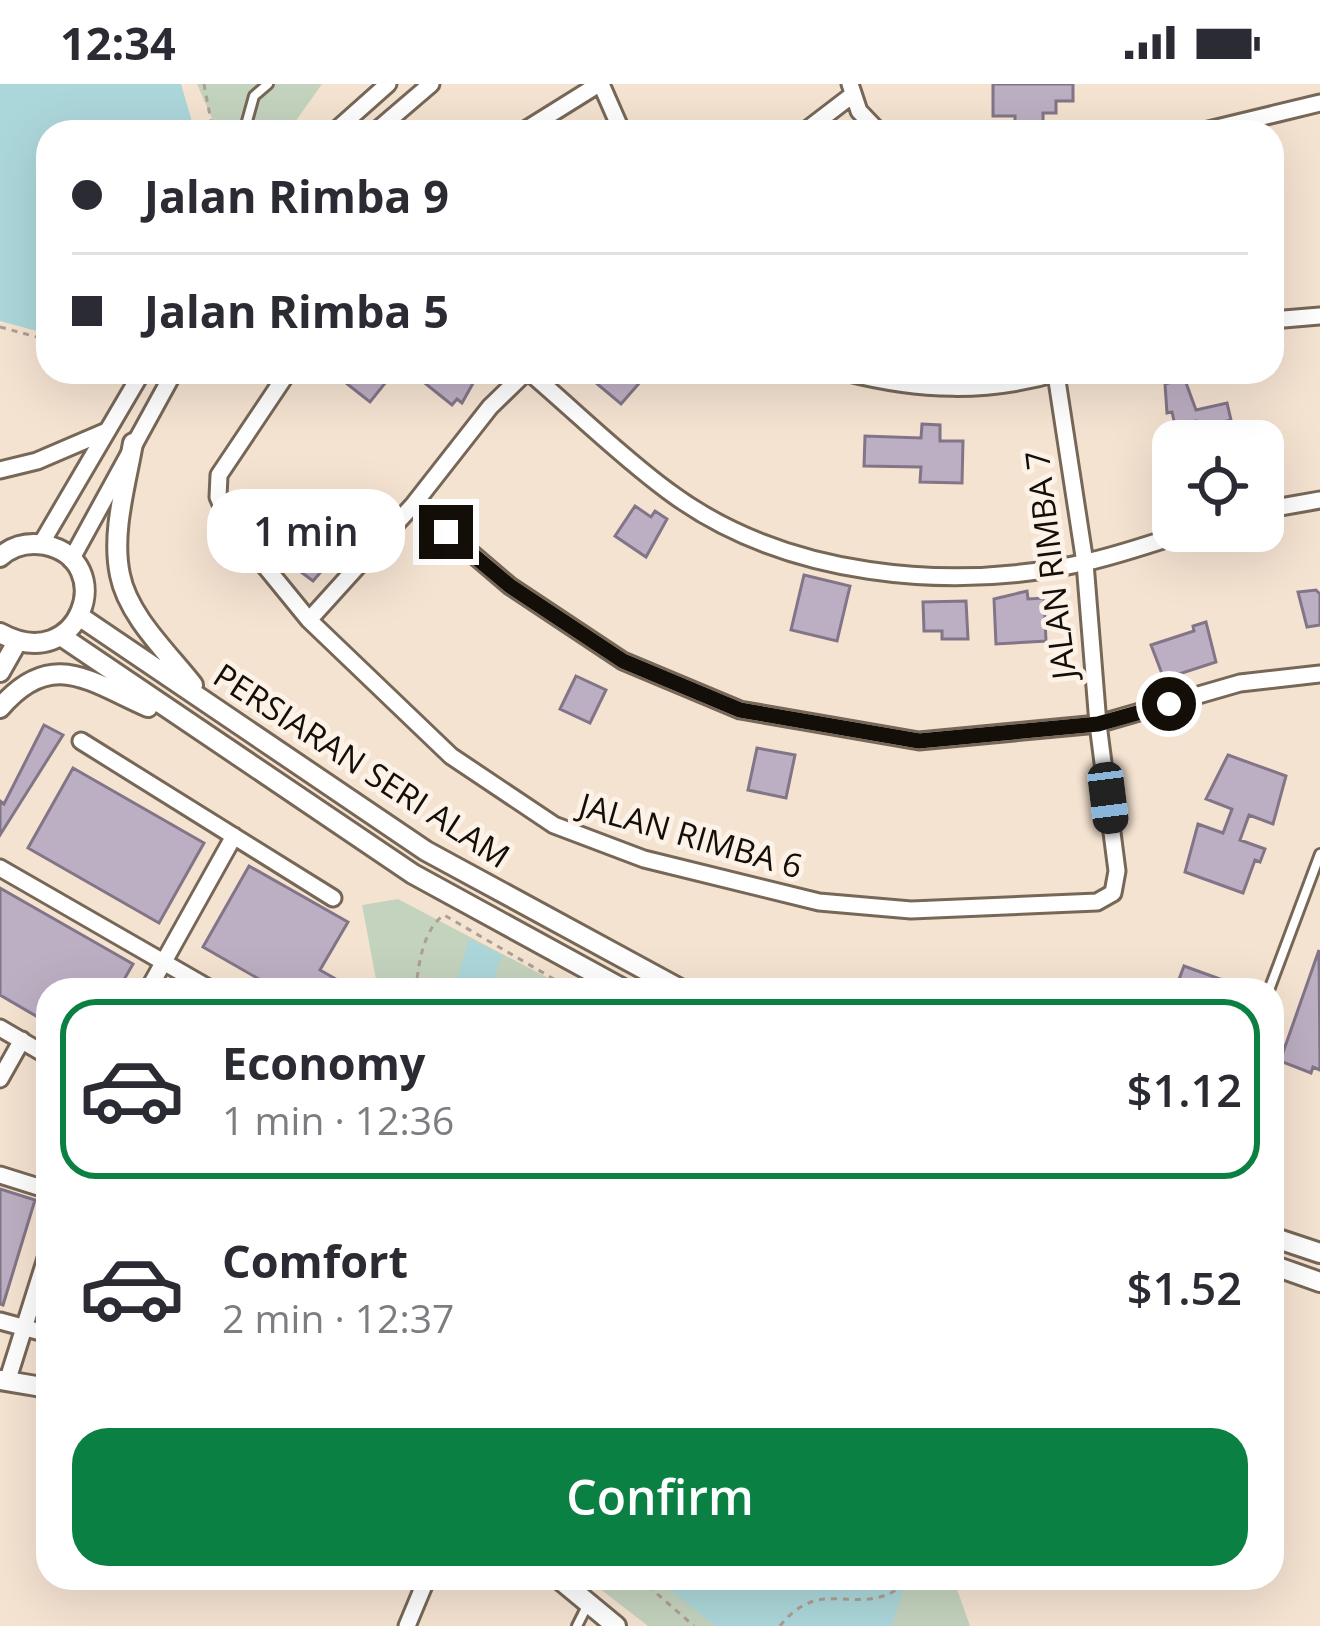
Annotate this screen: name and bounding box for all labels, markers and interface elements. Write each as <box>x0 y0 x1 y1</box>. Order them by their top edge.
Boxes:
text: 12:34 <box>60 12 176 73</box>
text: Jalan Rimba 9 <box>144 165 449 226</box>
text: Jalan Rimba 5 <box>144 280 449 341</box>
map controls <box>1152 420 1284 552</box>
button: locate <box>1152 420 1284 552</box>
street label: JALAN RIMBA 7 <box>1014 448 1087 685</box>
callout: 1 min <box>206 490 404 574</box>
text: 1 min <box>253 504 359 557</box>
route end <box>419 505 473 559</box>
street label: PERSIARAN SERI ALAM <box>205 652 519 878</box>
route start <box>1142 677 1196 731</box>
car <box>1086 760 1130 836</box>
street label: JALAN RIMBA 6 <box>571 781 808 888</box>
text: Economy <box>222 1032 425 1093</box>
icon: car <box>78 1035 186 1143</box>
text: $1.12 <box>1127 1059 1242 1120</box>
text: 1 min · 12:36 <box>222 1093 454 1146</box>
text: Comfort <box>222 1230 408 1291</box>
icon: car <box>78 1233 186 1341</box>
text: $1.52 <box>1127 1257 1242 1318</box>
text: 2 min · 12:37 <box>222 1291 454 1344</box>
button: Confirm <box>72 1428 1248 1566</box>

